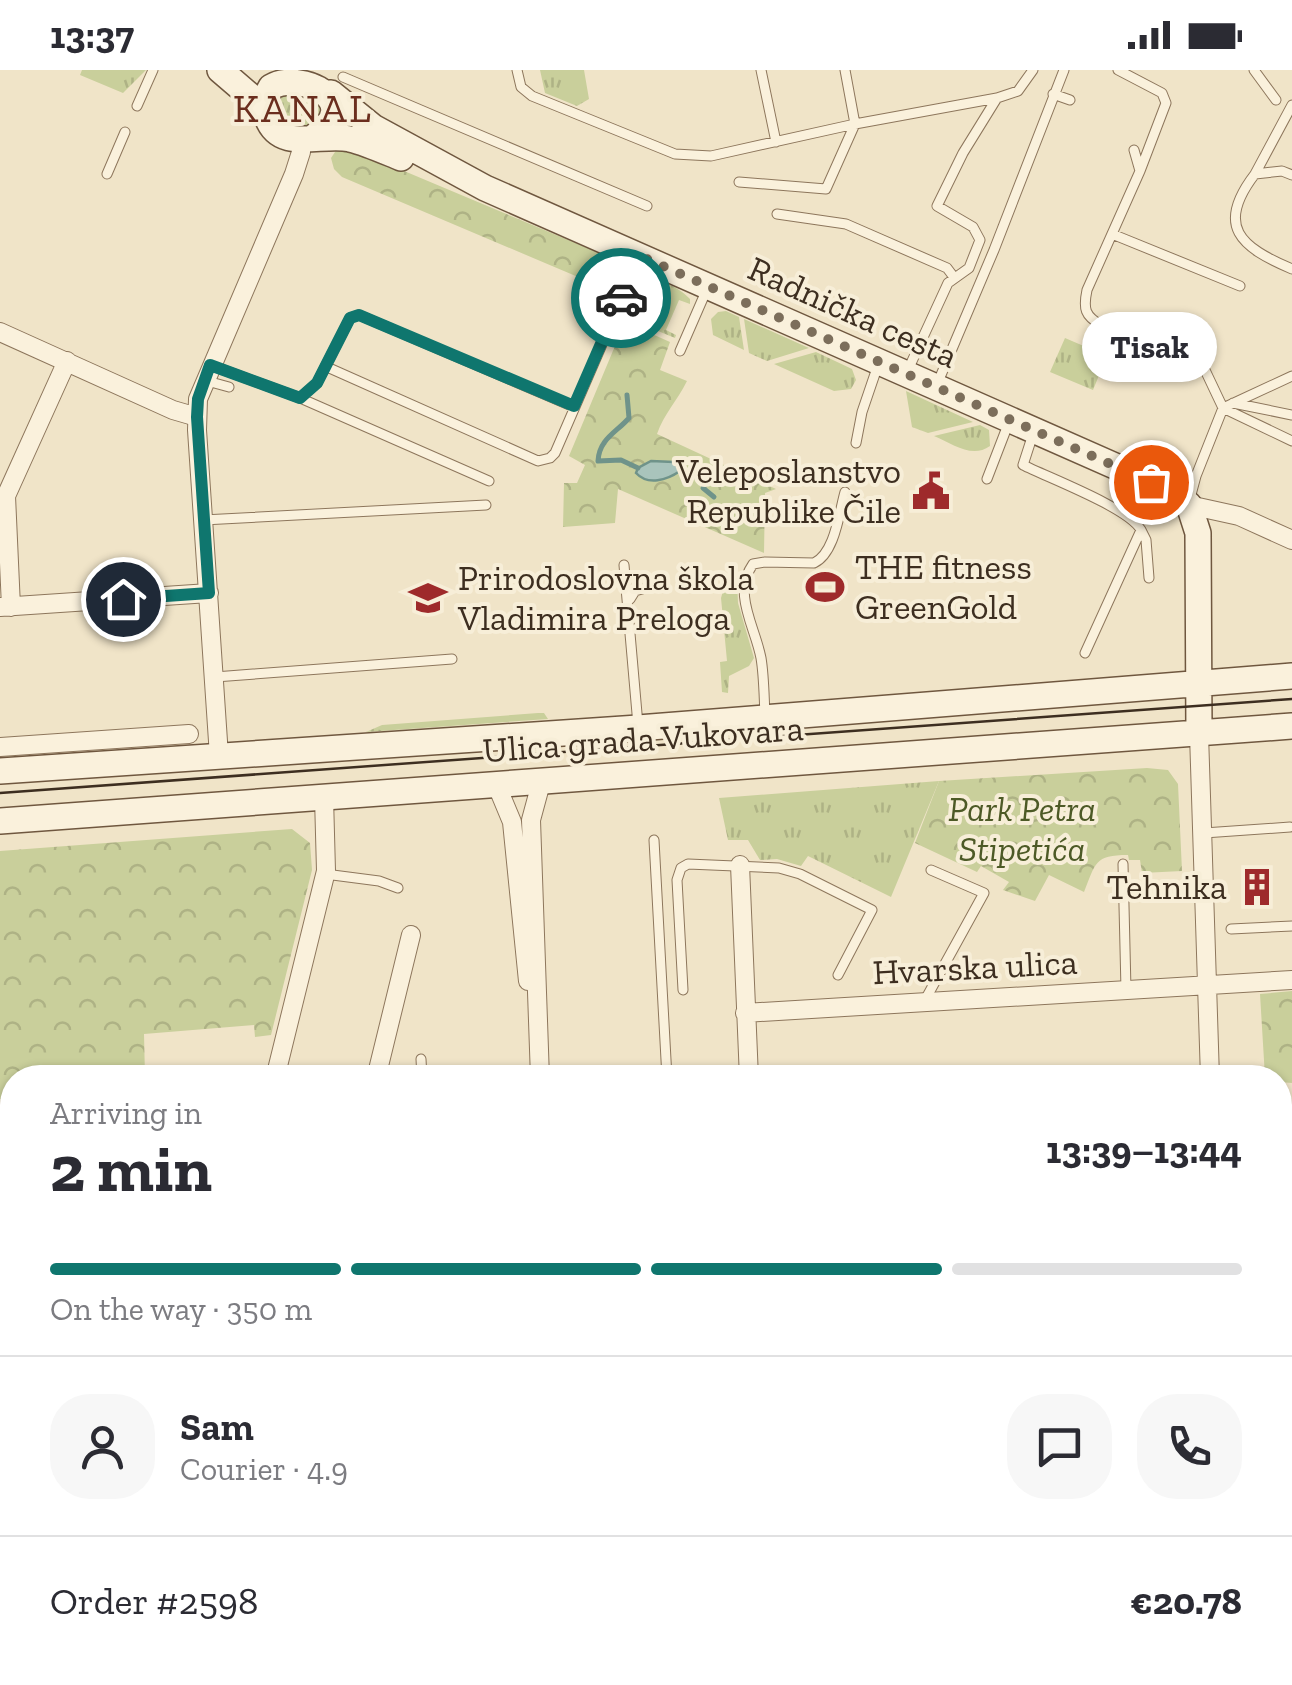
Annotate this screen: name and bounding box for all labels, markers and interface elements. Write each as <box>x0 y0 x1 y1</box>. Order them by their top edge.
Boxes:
text: 13:37 <box>50 12 134 58</box>
district label: KANAL <box>233 84 373 132</box>
street label: Radnička cesta <box>742 247 964 377</box>
courier <box>571 248 671 348</box>
icon: car <box>594 271 649 326</box>
callout: Tisak <box>1084 312 1218 382</box>
text: Tisak <box>1110 328 1189 366</box>
pin <box>1109 440 1194 525</box>
place label: Veleposlanstvo Republike Čile <box>675 450 901 532</box>
icon: bag <box>1124 455 1179 510</box>
public building icon: Veleposlanstvo Republike Čile <box>910 470 952 512</box>
place label: THE fitness GreenGold <box>855 546 1032 628</box>
pin <box>81 557 166 642</box>
place label: Prirodoslovna škola Vladimira Preloga <box>457 557 754 639</box>
sports icon: THE fitness GreenGold <box>804 566 846 608</box>
icon: home <box>96 572 151 627</box>
school or university icon: Prirodoslovna škola Vladimira Preloga <box>407 577 449 619</box>
street label: Ulica grada Vukovara <box>481 707 805 771</box>
park label: Park Petra Stipetića <box>948 788 1096 870</box>
place label: Tehnika <box>1107 866 1227 908</box>
building icon: Tehnika <box>1236 866 1278 908</box>
street label: Hvarska ulica <box>872 941 1078 993</box>
text: Arriving in <box>50 1094 202 1132</box>
text: 13:39–13:44 <box>1046 1127 1242 1173</box>
text: 2 min <box>50 1130 212 1208</box>
text: On the way · 350 m <box>50 1290 312 1328</box>
button: person <box>50 1394 155 1499</box>
button: chat <box>1007 1394 1112 1499</box>
button: phone <box>1137 1394 1242 1499</box>
text: Sam <box>180 1404 254 1450</box>
text: Courier · 4.9 <box>180 1450 348 1488</box>
text: Order #2598 <box>50 1578 258 1624</box>
text: €20.78 <box>1130 1578 1242 1624</box>

